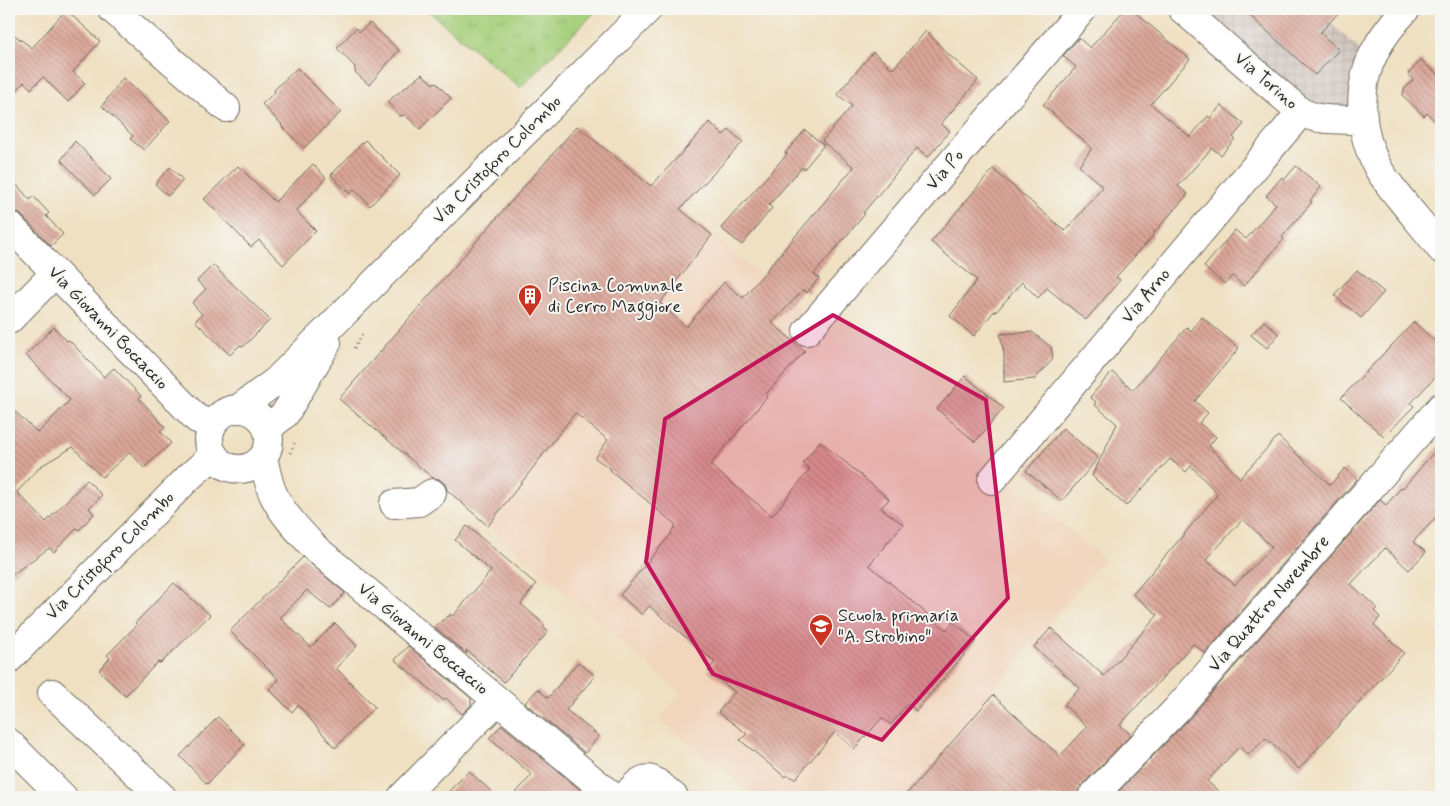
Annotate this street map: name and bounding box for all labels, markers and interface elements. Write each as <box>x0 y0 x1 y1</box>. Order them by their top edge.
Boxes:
street label: Via Torino <box>1229 47 1303 115</box>
street label: Via Cristoforo Colombo <box>427 90 568 231</box>
street label: Via Po <box>920 144 970 196</box>
street label: Via Giovanni Boccaccio <box>42 261 174 395</box>
street label: Via Arno <box>1116 263 1176 329</box>
place label: Piscina Comunale di Cerro Maggiore <box>548 274 684 321</box>
building icon: Piscina Comunale di Cerro Maggiore <box>517 283 543 317</box>
street label: Via Cristoforo Colombo <box>40 486 181 627</box>
street label: Via Quattro Novembre <box>1203 530 1335 678</box>
street label: Via Giovanni Boccaccio <box>352 577 494 701</box>
place label: Scuola primaria "A. Strobino" <box>838 604 959 649</box>
school or university icon: Scuola primaria "A. Strobino" <box>808 613 834 647</box>

